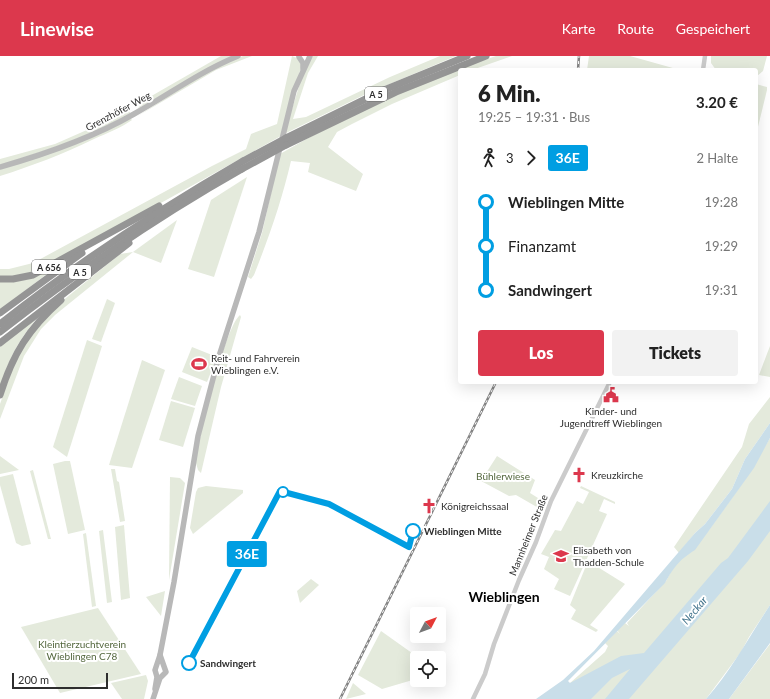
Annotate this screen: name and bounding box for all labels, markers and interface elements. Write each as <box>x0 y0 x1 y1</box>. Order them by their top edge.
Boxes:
text: Linewise <box>20 17 94 40</box>
text: Karte <box>562 20 595 37</box>
text: Route <box>617 20 654 37</box>
text: Gespeichert <box>676 20 750 37</box>
text: 6 Min. <box>478 80 540 107</box>
road number: A 5 <box>365 87 387 101</box>
street label: Grenzhöfer Weg <box>83 89 153 133</box>
text: 3.20 € <box>696 93 738 111</box>
text: 19:25 – 19:31 · Bus <box>478 109 590 125</box>
icon: walk <box>478 147 500 169</box>
icon: forward <box>520 147 542 169</box>
text: 36E <box>556 149 580 166</box>
text: 3 <box>506 150 514 166</box>
text: 2 Halte <box>696 150 738 166</box>
text: Wieblingen Mitte <box>508 193 624 211</box>
text: 19:28 <box>705 194 738 210</box>
text: Finanzamt <box>508 237 576 255</box>
text: 19:29 <box>705 238 738 254</box>
road number: A 656 <box>32 260 66 274</box>
road number: A 5 <box>69 265 91 279</box>
text: Sandwingert <box>508 281 592 299</box>
text: 19:31 <box>705 282 738 298</box>
button: Los <box>478 330 604 376</box>
button: Tickets <box>612 330 738 376</box>
place label: Reit- und Fahrverein Wieblingen e.V. <box>211 352 300 376</box>
sports icon: Reit- und Fahrverein Wieblingen e.V. <box>190 355 208 373</box>
public building icon: Kinder- und Jugendtreff Wieblingen <box>602 386 620 404</box>
place label: Kinder- und Jugendtreff Wieblingen <box>560 405 662 429</box>
church icon: Kreuzkirche <box>570 466 588 484</box>
place label: Kreuzkirche <box>591 469 643 481</box>
park label: Bühlerwiese <box>476 470 530 482</box>
unlabelled marker <box>277 486 289 498</box>
street label: Mannheimer Straße <box>506 493 550 577</box>
church icon: Königreichssaal <box>420 497 438 515</box>
place label: Königreichssaal <box>441 500 509 512</box>
marker: Wieblingen Mitte <box>405 523 421 539</box>
place label: Wieblingen Mitte <box>424 525 502 537</box>
line badge: 36E <box>224 541 270 567</box>
place label: Elisabeth von Thadden-Schule <box>573 544 644 568</box>
text: 36E <box>235 545 259 562</box>
school or university icon: Elisabeth von Thadden-Schule <box>552 547 570 565</box>
district label: Wieblingen <box>468 588 540 605</box>
water label: Neckar <box>679 593 709 627</box>
north arrow <box>410 607 446 643</box>
map controls <box>410 607 446 687</box>
park label: Kleintierzuchtverein Wieblingen C78 <box>38 638 126 662</box>
button: locate <box>410 651 446 687</box>
marker: Sandwingert <box>181 655 197 671</box>
place label: Sandwingert <box>200 657 256 669</box>
scale bar <box>12 671 108 690</box>
text: 200 m <box>18 673 49 686</box>

